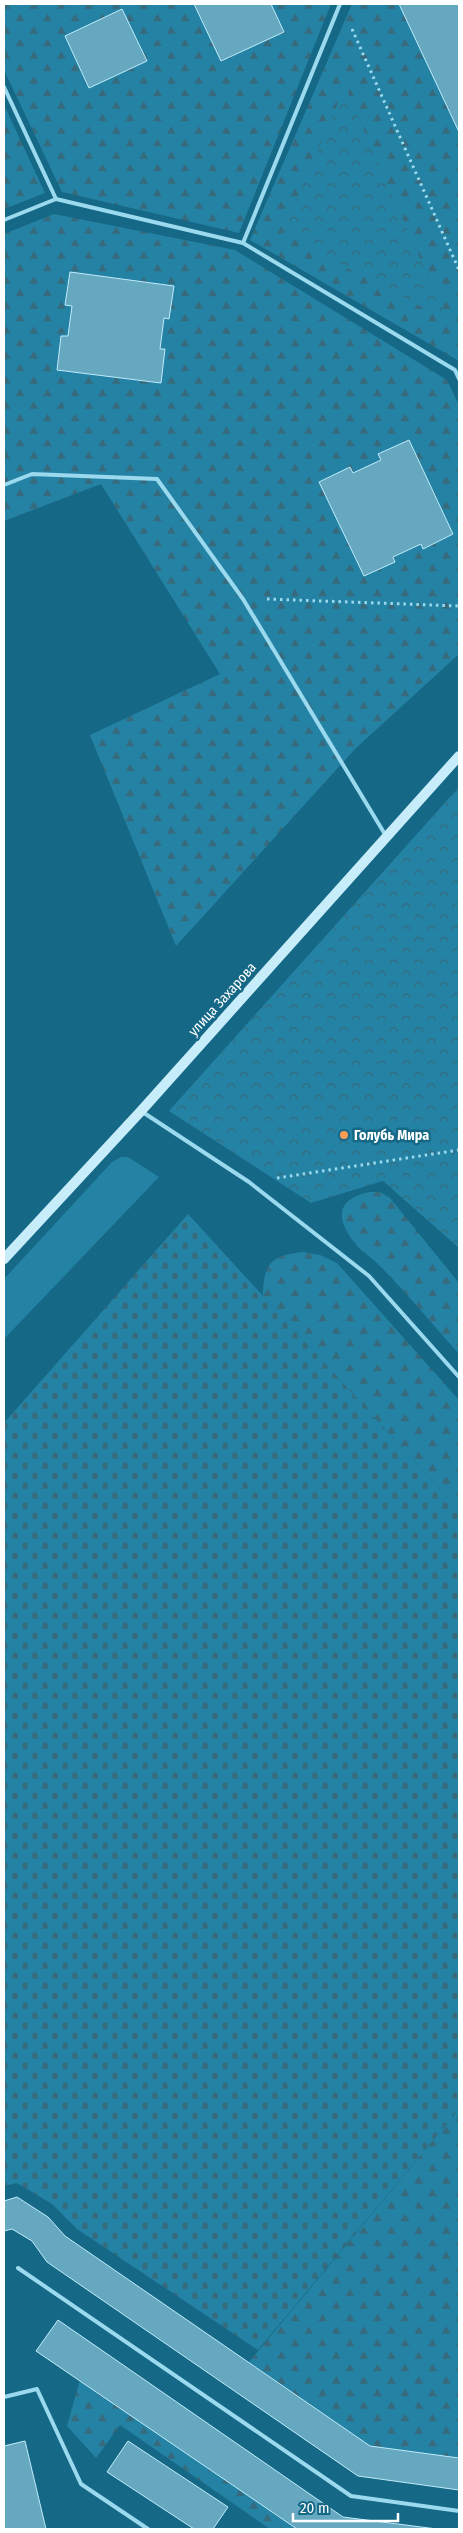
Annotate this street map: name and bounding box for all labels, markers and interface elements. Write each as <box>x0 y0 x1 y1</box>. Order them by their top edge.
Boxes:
street label: улица Захарова <box>185 959 260 1040</box>
place label: Голубь Мира <box>354 1127 429 1144</box>
marker: Голубь Мира <box>338 1129 350 1141</box>
scale bar <box>293 2490 398 2522</box>
text: 20 m <box>300 2499 330 2517</box>

